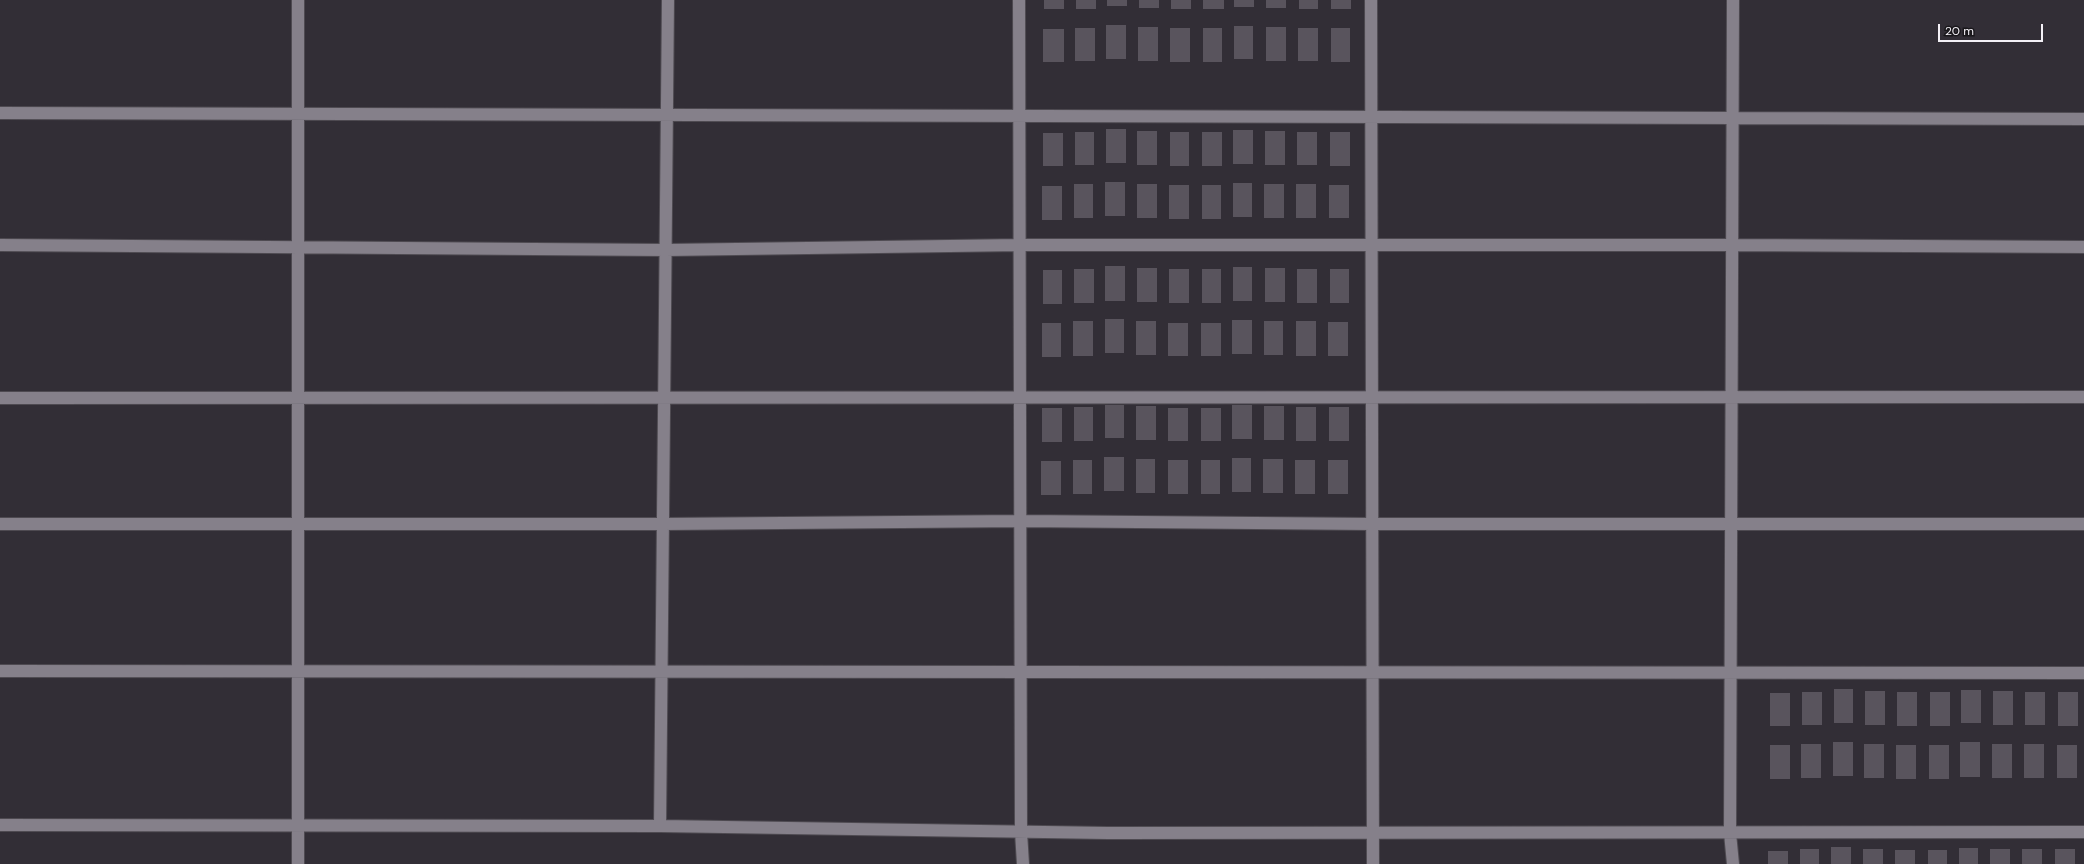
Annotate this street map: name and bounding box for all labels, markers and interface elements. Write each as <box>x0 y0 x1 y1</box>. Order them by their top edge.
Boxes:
scale bar <box>1940 16 2045 42</box>
text: 20 m <box>1945 23 1974 39</box>

